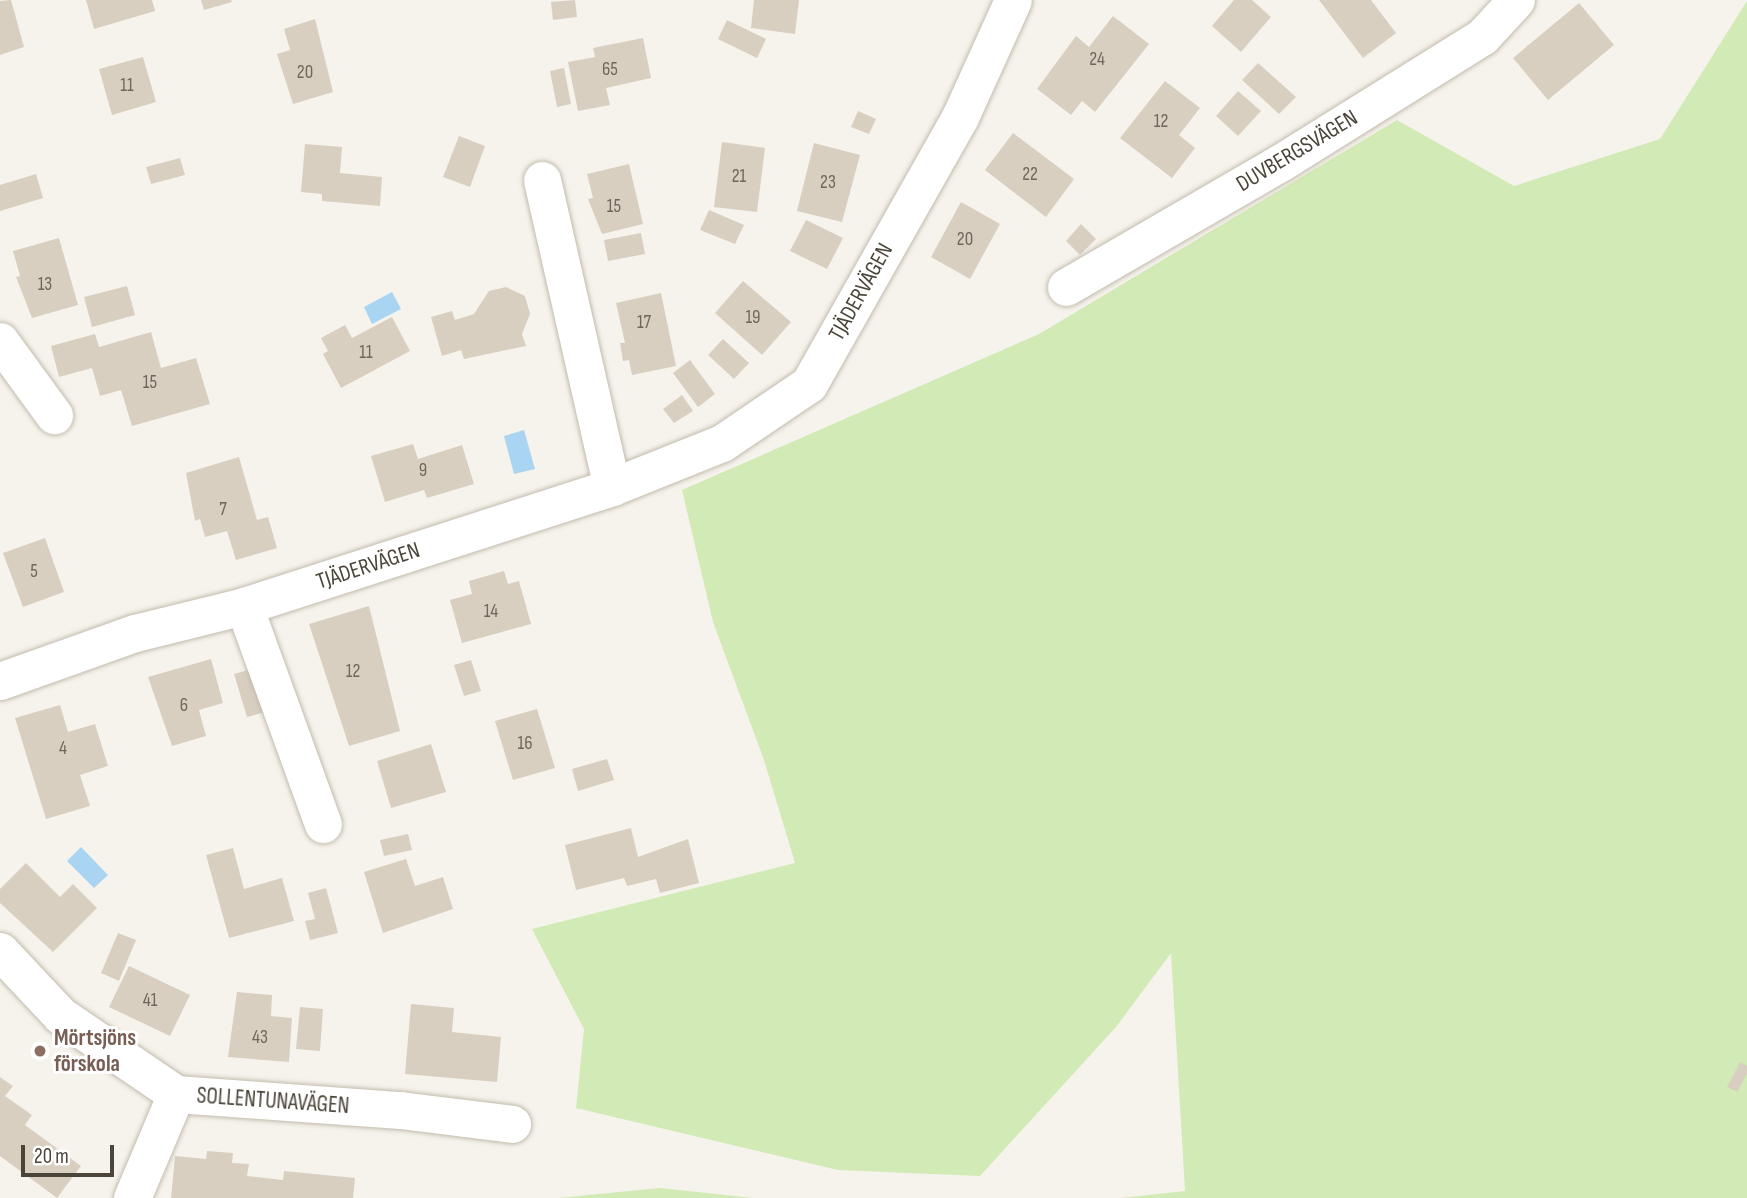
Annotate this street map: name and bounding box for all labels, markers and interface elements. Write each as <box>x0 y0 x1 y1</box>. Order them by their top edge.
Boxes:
house number: 24 <box>1089 49 1105 71</box>
house number: 65 <box>602 59 618 81</box>
house number: 20 <box>297 62 313 84</box>
house number: 11 <box>120 75 134 97</box>
street label: DUVBERGSVÄGEN <box>1231 104 1363 198</box>
house number: 12 <box>1154 111 1168 133</box>
house number: 22 <box>1022 164 1038 186</box>
house number: 21 <box>732 166 746 188</box>
house number: 23 <box>820 172 836 194</box>
house number: 15 <box>607 196 621 218</box>
house number: 20 <box>957 229 973 251</box>
street label: TJÄDERVÄGEN <box>823 238 899 346</box>
house number: 13 <box>38 274 52 296</box>
house number: 19 <box>745 307 761 329</box>
house number: 17 <box>637 312 651 334</box>
house number: 11 <box>359 342 373 364</box>
house number: 15 <box>143 372 157 394</box>
house number: 9 <box>419 460 427 482</box>
house number: 7 <box>219 499 227 521</box>
street label: TJÄDERVÄGEN <box>313 536 423 596</box>
house number: 5 <box>30 561 38 583</box>
house number: 14 <box>484 601 498 623</box>
house number: 12 <box>346 661 360 683</box>
house number: 6 <box>180 695 188 717</box>
house number: 16 <box>518 733 532 755</box>
house number: 4 <box>59 738 67 760</box>
house number: 41 <box>143 990 157 1012</box>
place label: Mörtsjöns förskola <box>54 1024 136 1078</box>
house number: 43 <box>252 1027 268 1049</box>
marker: Mörtsjöns förskola <box>32 1043 48 1059</box>
street label: SOLLENTUNAVÄGEN <box>196 1082 350 1120</box>
scale bar <box>24 1132 117 1176</box>
text: 20 m <box>34 1144 69 1169</box>

